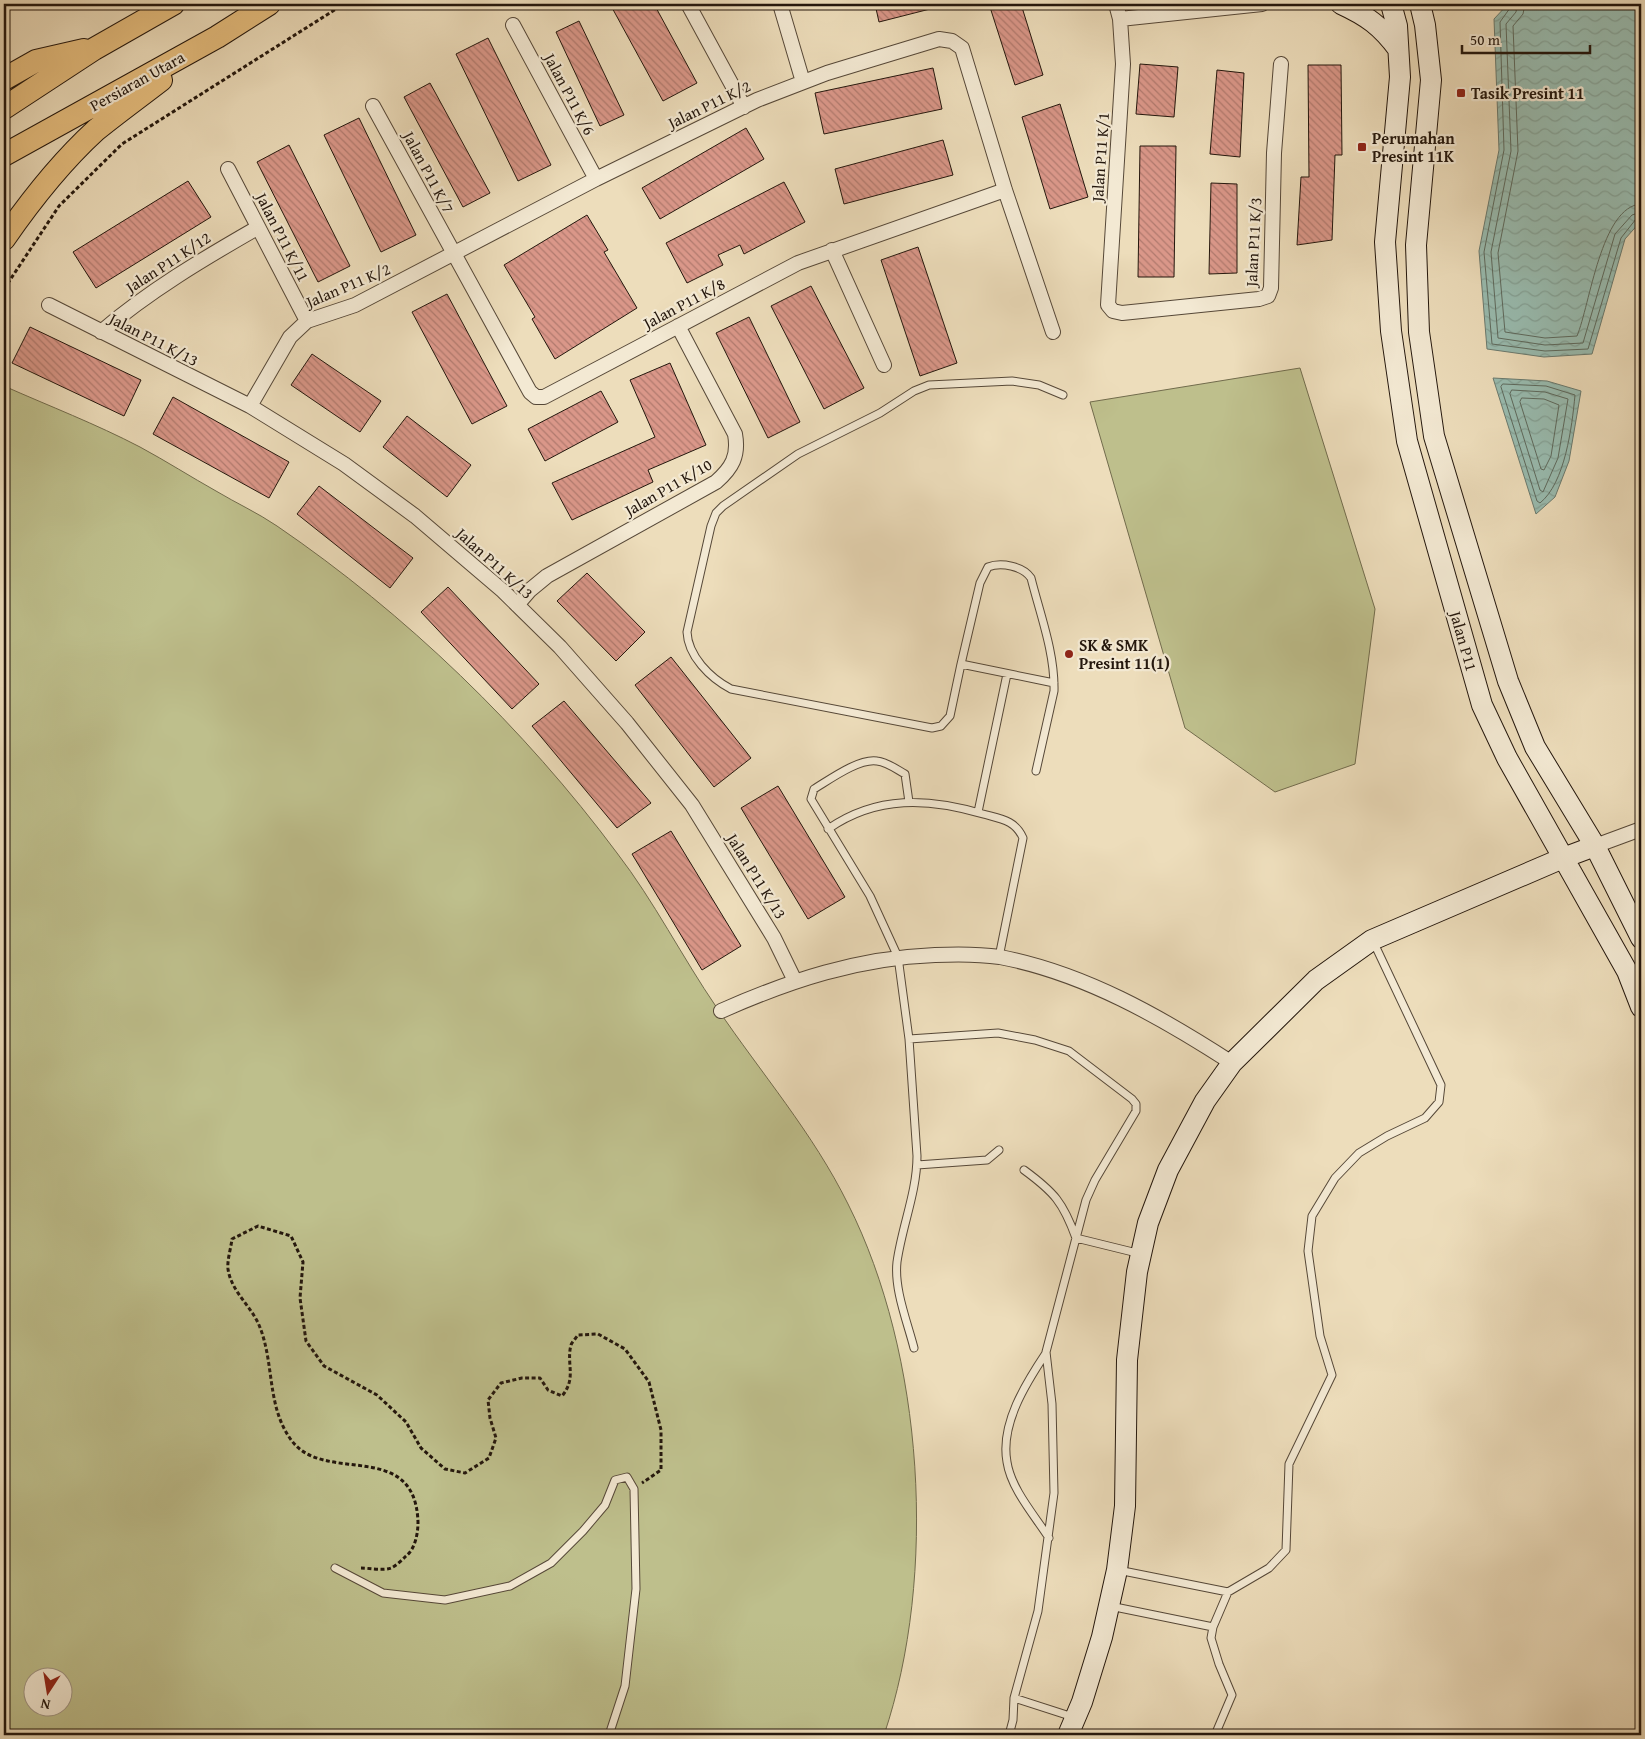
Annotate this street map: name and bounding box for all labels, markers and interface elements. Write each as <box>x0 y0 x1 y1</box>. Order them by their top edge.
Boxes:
scale bar <box>1462 22 1590 54</box>
text: 50 m <box>1470 29 1501 50</box>
street label: Persiaran Utara <box>85 45 189 117</box>
street label: Jalan P11 K/6 <box>537 47 602 139</box>
street label: Jalan P11 K/2 <box>662 74 754 135</box>
place label: Tasik Presint 11 <box>1471 81 1584 105</box>
marker: Tasik Presint 11 <box>1455 87 1467 99</box>
street label: Jalan P11 K/1 <box>1085 112 1115 204</box>
street label: Jalan P11 K/7 <box>396 125 461 217</box>
place label: Perumahan Presint 11K <box>1372 126 1455 168</box>
marker: Perumahan Presint 11K <box>1356 141 1368 153</box>
street label: Jalan P11 K/11 <box>249 187 316 286</box>
street label: Jalan P11 K/3 <box>1239 197 1267 289</box>
street label: Jalan P11 K/12 <box>119 225 215 300</box>
street label: Jalan P11 K/2 <box>300 256 394 314</box>
street label: Jalan P11 K/8 <box>637 271 729 336</box>
street label: Jalan P11 K/13 <box>104 305 203 372</box>
street label: Jalan P11 K/10 <box>618 452 716 523</box>
street label: Jalan P11 K/13 <box>449 520 539 604</box>
street label: Jalan P11 <box>1443 606 1484 674</box>
place label: SK & SMK Presint 11(1) <box>1079 633 1170 675</box>
marker: SK & SMK Presint 11(1) <box>1063 648 1075 660</box>
street label: Jalan P11 K/13 <box>720 827 793 924</box>
north arrow <box>22 1666 72 1716</box>
text: N <box>38 1694 52 1715</box>

